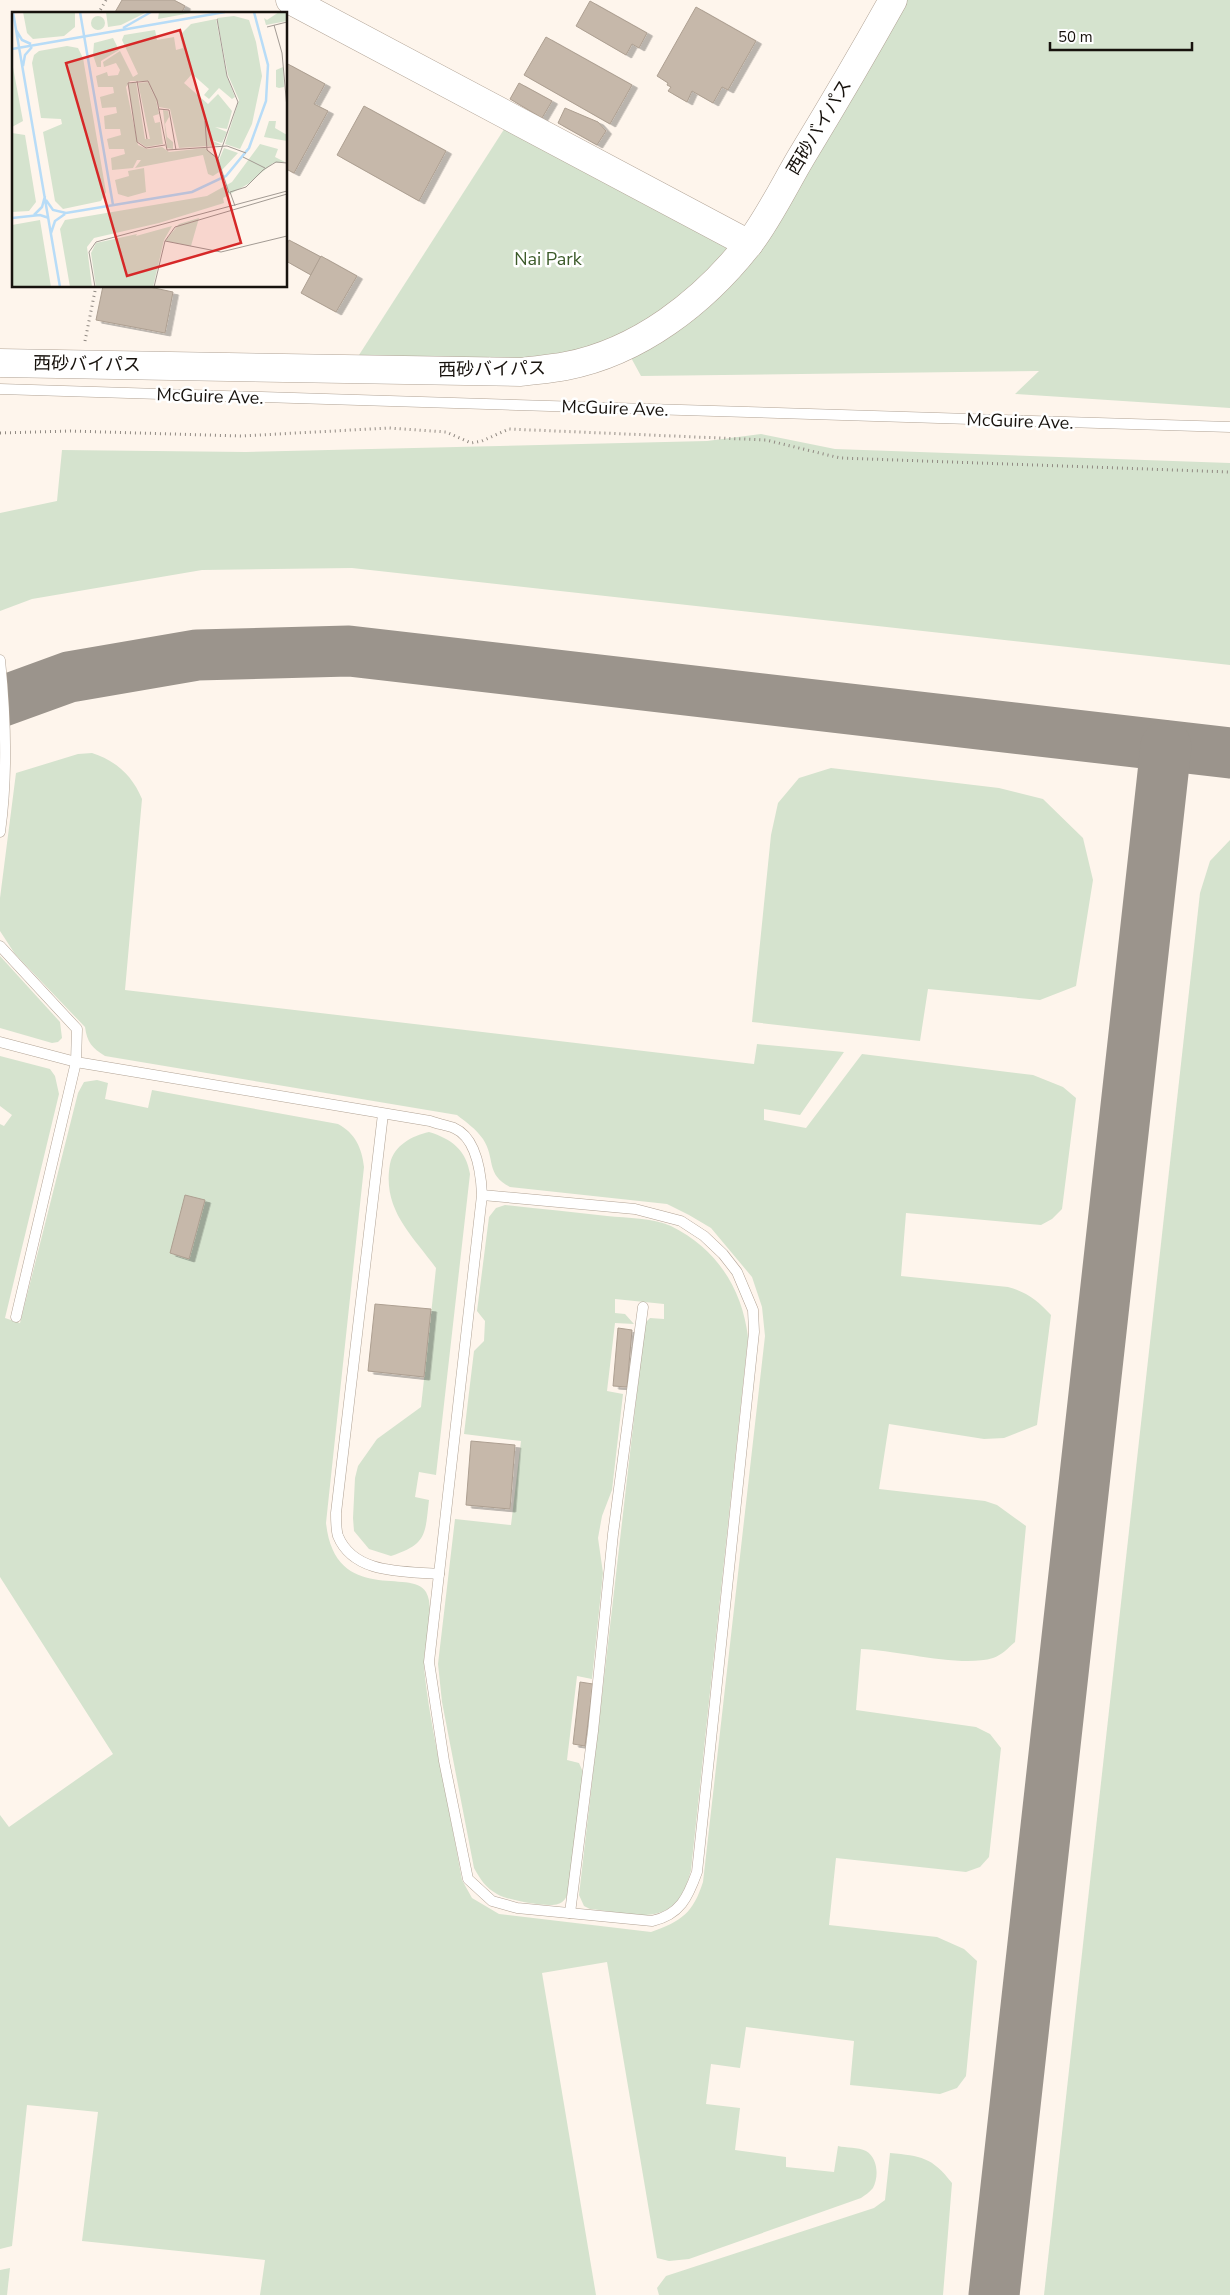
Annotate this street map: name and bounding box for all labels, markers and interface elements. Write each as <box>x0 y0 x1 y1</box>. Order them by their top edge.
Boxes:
inset map <box>12 12 288 288</box>
scale bar <box>1050 20 1192 52</box>
text: 50 m <box>1058 27 1093 47</box>
street label: 西砂バイパス <box>781 75 857 179</box>
park label: Nai Park <box>514 247 583 271</box>
street label: 西砂バイパス <box>33 351 141 377</box>
street label: 西砂バイパス <box>438 356 546 382</box>
street label: McGuire Ave. <box>156 382 264 410</box>
street label: McGuire Ave. <box>561 394 669 422</box>
street label: McGuire Ave. <box>966 407 1074 435</box>

